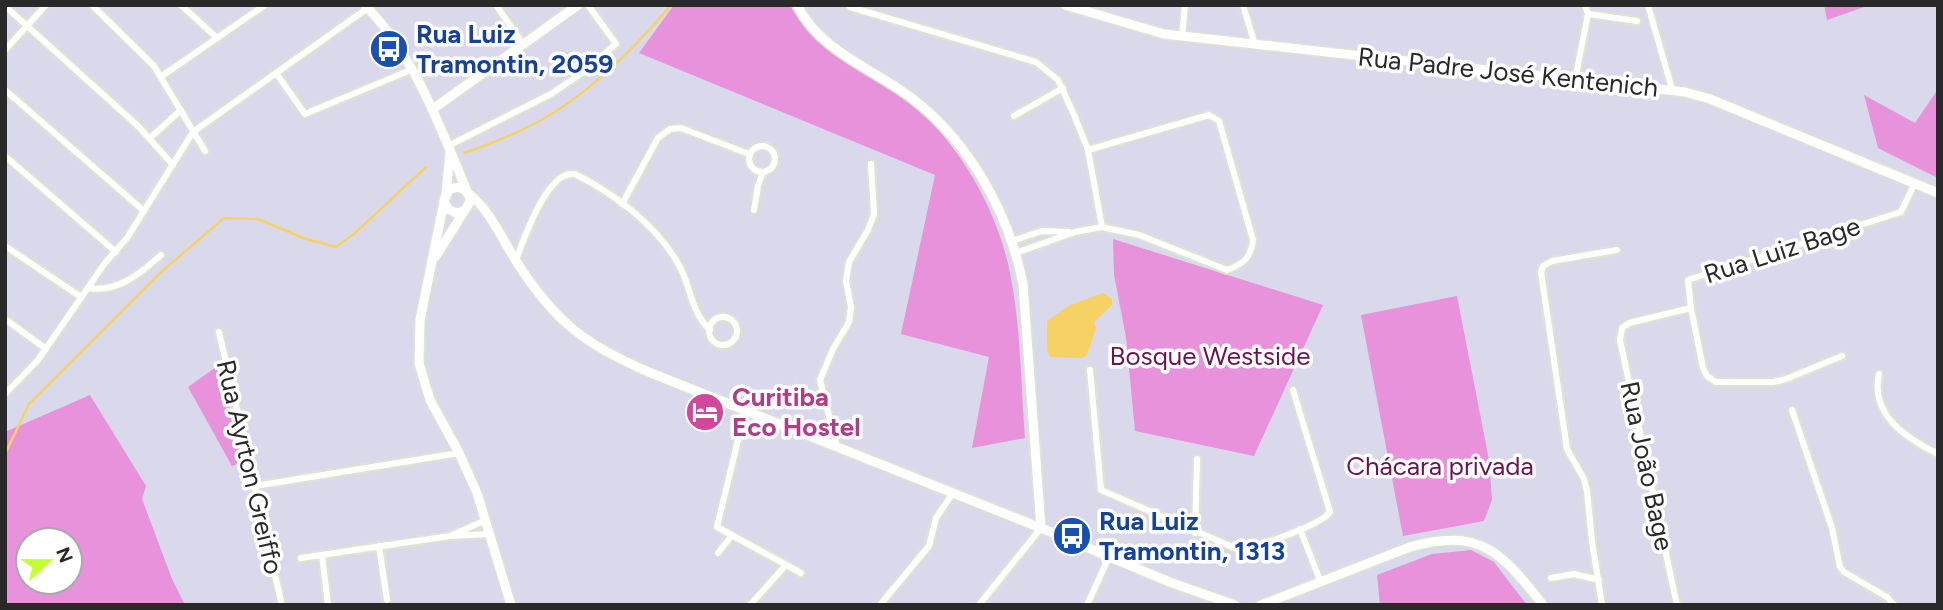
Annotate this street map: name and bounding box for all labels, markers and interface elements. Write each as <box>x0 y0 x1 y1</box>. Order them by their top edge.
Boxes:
place label: Rua Luiz Tramontin, 2059 <box>416 18 613 80</box>
bus stop icon: Rua Luiz Tramontin, 2059 <box>368 28 410 70</box>
street label: Rua Padre José Kentenich <box>1356 40 1660 104</box>
street label: Rua Luiz Bage <box>1700 210 1864 290</box>
park label: Bosque Westside <box>1110 340 1310 372</box>
street label: Rua Ayrton Greiffo <box>210 357 290 577</box>
street label: Rua João Bage <box>1613 378 1681 554</box>
place label: Curitiba Eco Hostel <box>732 381 861 443</box>
hotel icon: Curitiba Eco Hostel <box>684 391 726 433</box>
park label: Chácara privada <box>1346 450 1534 482</box>
place label: Rua Luiz Tramontin, 1313 <box>1099 505 1285 567</box>
bus stop icon: Rua Luiz Tramontin, 1313 <box>1051 515 1093 557</box>
north arrow <box>14 526 84 596</box>
text: N <box>51 544 78 566</box>

